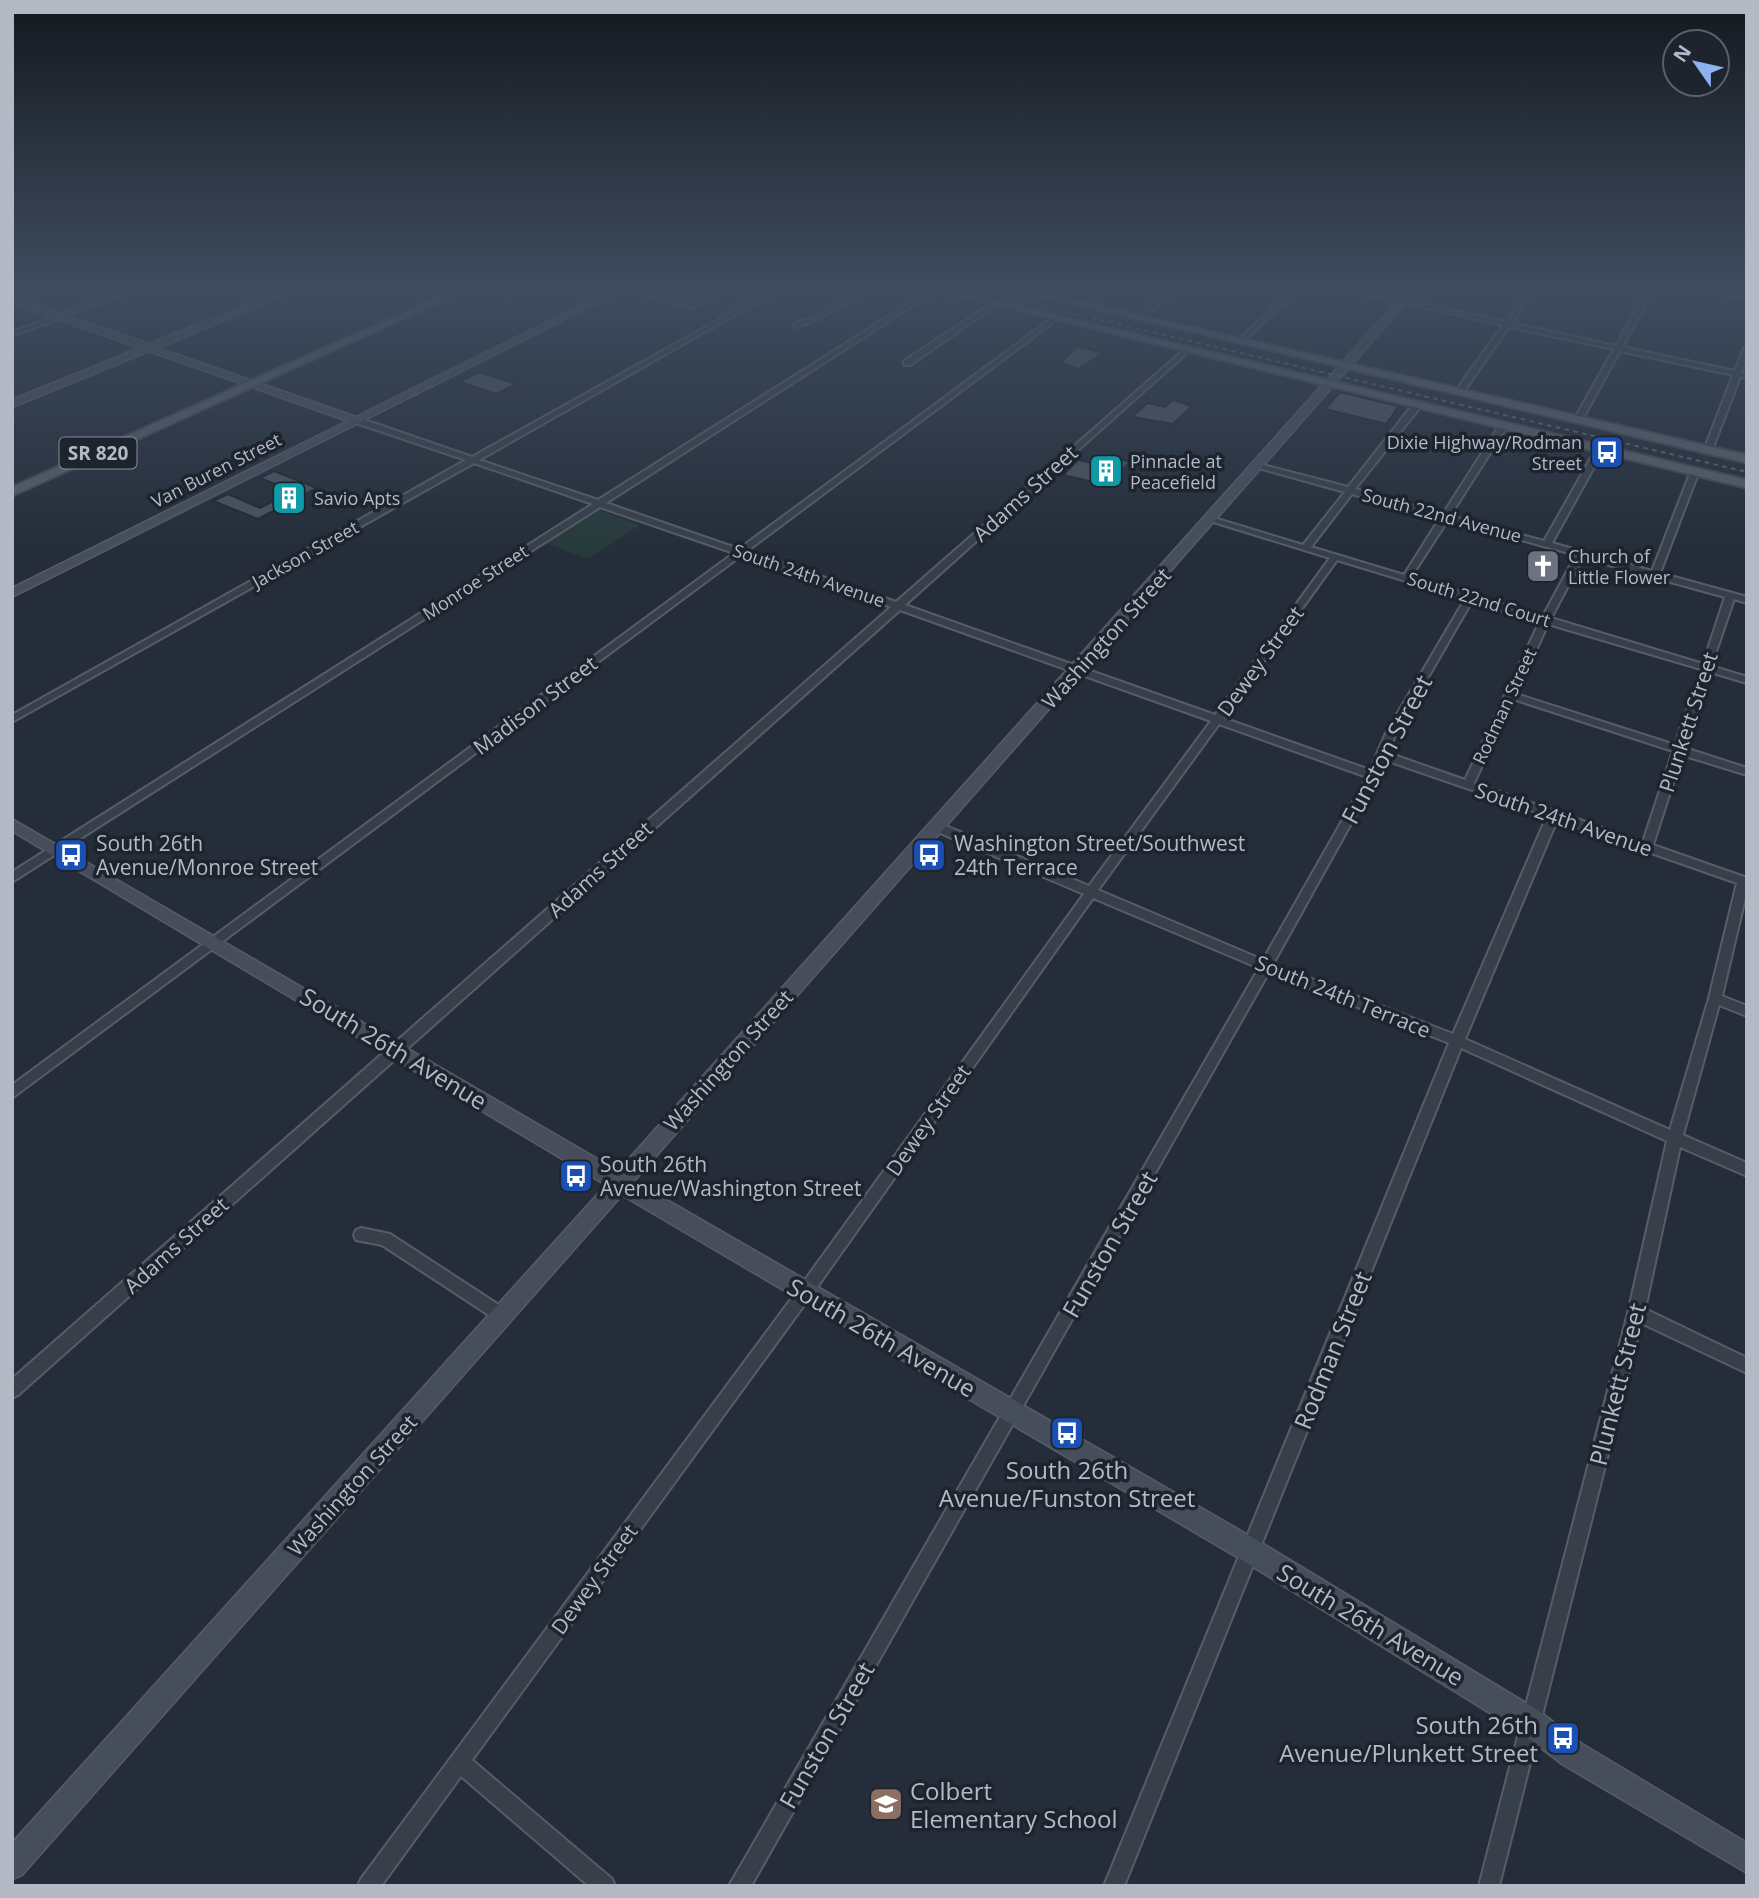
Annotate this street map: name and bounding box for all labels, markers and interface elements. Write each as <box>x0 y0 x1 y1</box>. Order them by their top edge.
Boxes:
north arrow <box>1661 28 1731 98</box>
text: N <box>1667 40 1697 67</box>
street label: Van Buren Street <box>147 427 285 513</box>
place label: Dixie Highway/Rodman Street <box>1387 430 1582 475</box>
bus stop icon: Dixie Highway/Rodman Street <box>1588 433 1626 471</box>
road number: SR 820 <box>60 437 136 468</box>
street label: Adams Street <box>967 439 1083 547</box>
place label: Pinnacle at Peacefield <box>1130 449 1222 494</box>
building icon: Pinnacle at Peacefield <box>1087 452 1125 490</box>
building icon: Savio Apts <box>270 479 308 517</box>
street label: South 22nd Avenue <box>1360 482 1524 548</box>
place label: Savio Apts <box>314 486 400 510</box>
street label: Jackson Street <box>246 515 363 594</box>
street label: South 24th Avenue <box>730 538 888 612</box>
street label: Monroe Street <box>418 539 532 625</box>
place label: Church of Little Flower <box>1568 544 1671 589</box>
church icon: Church of Little Flower <box>1524 547 1562 585</box>
street label: Washington Street <box>1035 562 1177 714</box>
street label: South 22nd Court <box>1405 566 1553 632</box>
street label: Dewey Street <box>1211 600 1309 722</box>
street label: Rodman Street <box>1467 644 1541 768</box>
street label: Plunkett Street <box>1652 648 1724 796</box>
street label: Madison Street <box>467 649 603 761</box>
street label: Funston Street <box>1333 669 1439 829</box>
street label: South 24th Avenue <box>1472 776 1656 862</box>
street label: Adams Street <box>542 815 658 923</box>
place label: South 26th Avenue/Monroe Street <box>96 829 318 881</box>
place label: Washington Street/Southwest 24th Terrace <box>954 829 1245 881</box>
bus stop icon: South 26th Avenue/Monroe Street <box>52 836 90 874</box>
bus stop icon: Washington Street/Southwest 24th Terrace <box>910 836 948 874</box>
street label: South 24th Terrace <box>1251 948 1435 1044</box>
street label: South 26th Avenue <box>294 979 494 1117</box>
street label: Washington Street <box>657 984 799 1136</box>
street label: Dewey Street <box>879 1059 977 1181</box>
place label: South 26th Avenue/Washington Street <box>600 1150 861 1202</box>
bus stop icon: South 26th Avenue/Washington Street <box>557 1157 595 1195</box>
street label: Funston Street <box>1054 1165 1164 1323</box>
street label: Adams Street <box>118 1191 234 1299</box>
street label: Rodman Street <box>1285 1266 1379 1434</box>
street label: South 26th Avenue <box>782 1270 982 1404</box>
street label: Plunkett Street <box>1581 1299 1653 1469</box>
street label: Washington Street <box>281 1409 423 1561</box>
bus stop icon: South 26th Avenue/Funston Street <box>1048 1414 1086 1452</box>
place label: South 26th Avenue/Funston Street <box>939 1453 1195 1514</box>
street label: Dewey Street <box>545 1518 643 1640</box>
street label: South 26th Avenue <box>1271 1555 1471 1693</box>
street label: Funston Street <box>771 1656 881 1814</box>
place label: South 26th Avenue/Plunkett Street <box>1279 1708 1538 1769</box>
bus stop icon: South 26th Avenue/Plunkett Street <box>1544 1719 1582 1757</box>
place label: Colbert Elementary School <box>910 1774 1118 1835</box>
school or university icon: Colbert Elementary School <box>867 1785 905 1823</box>

